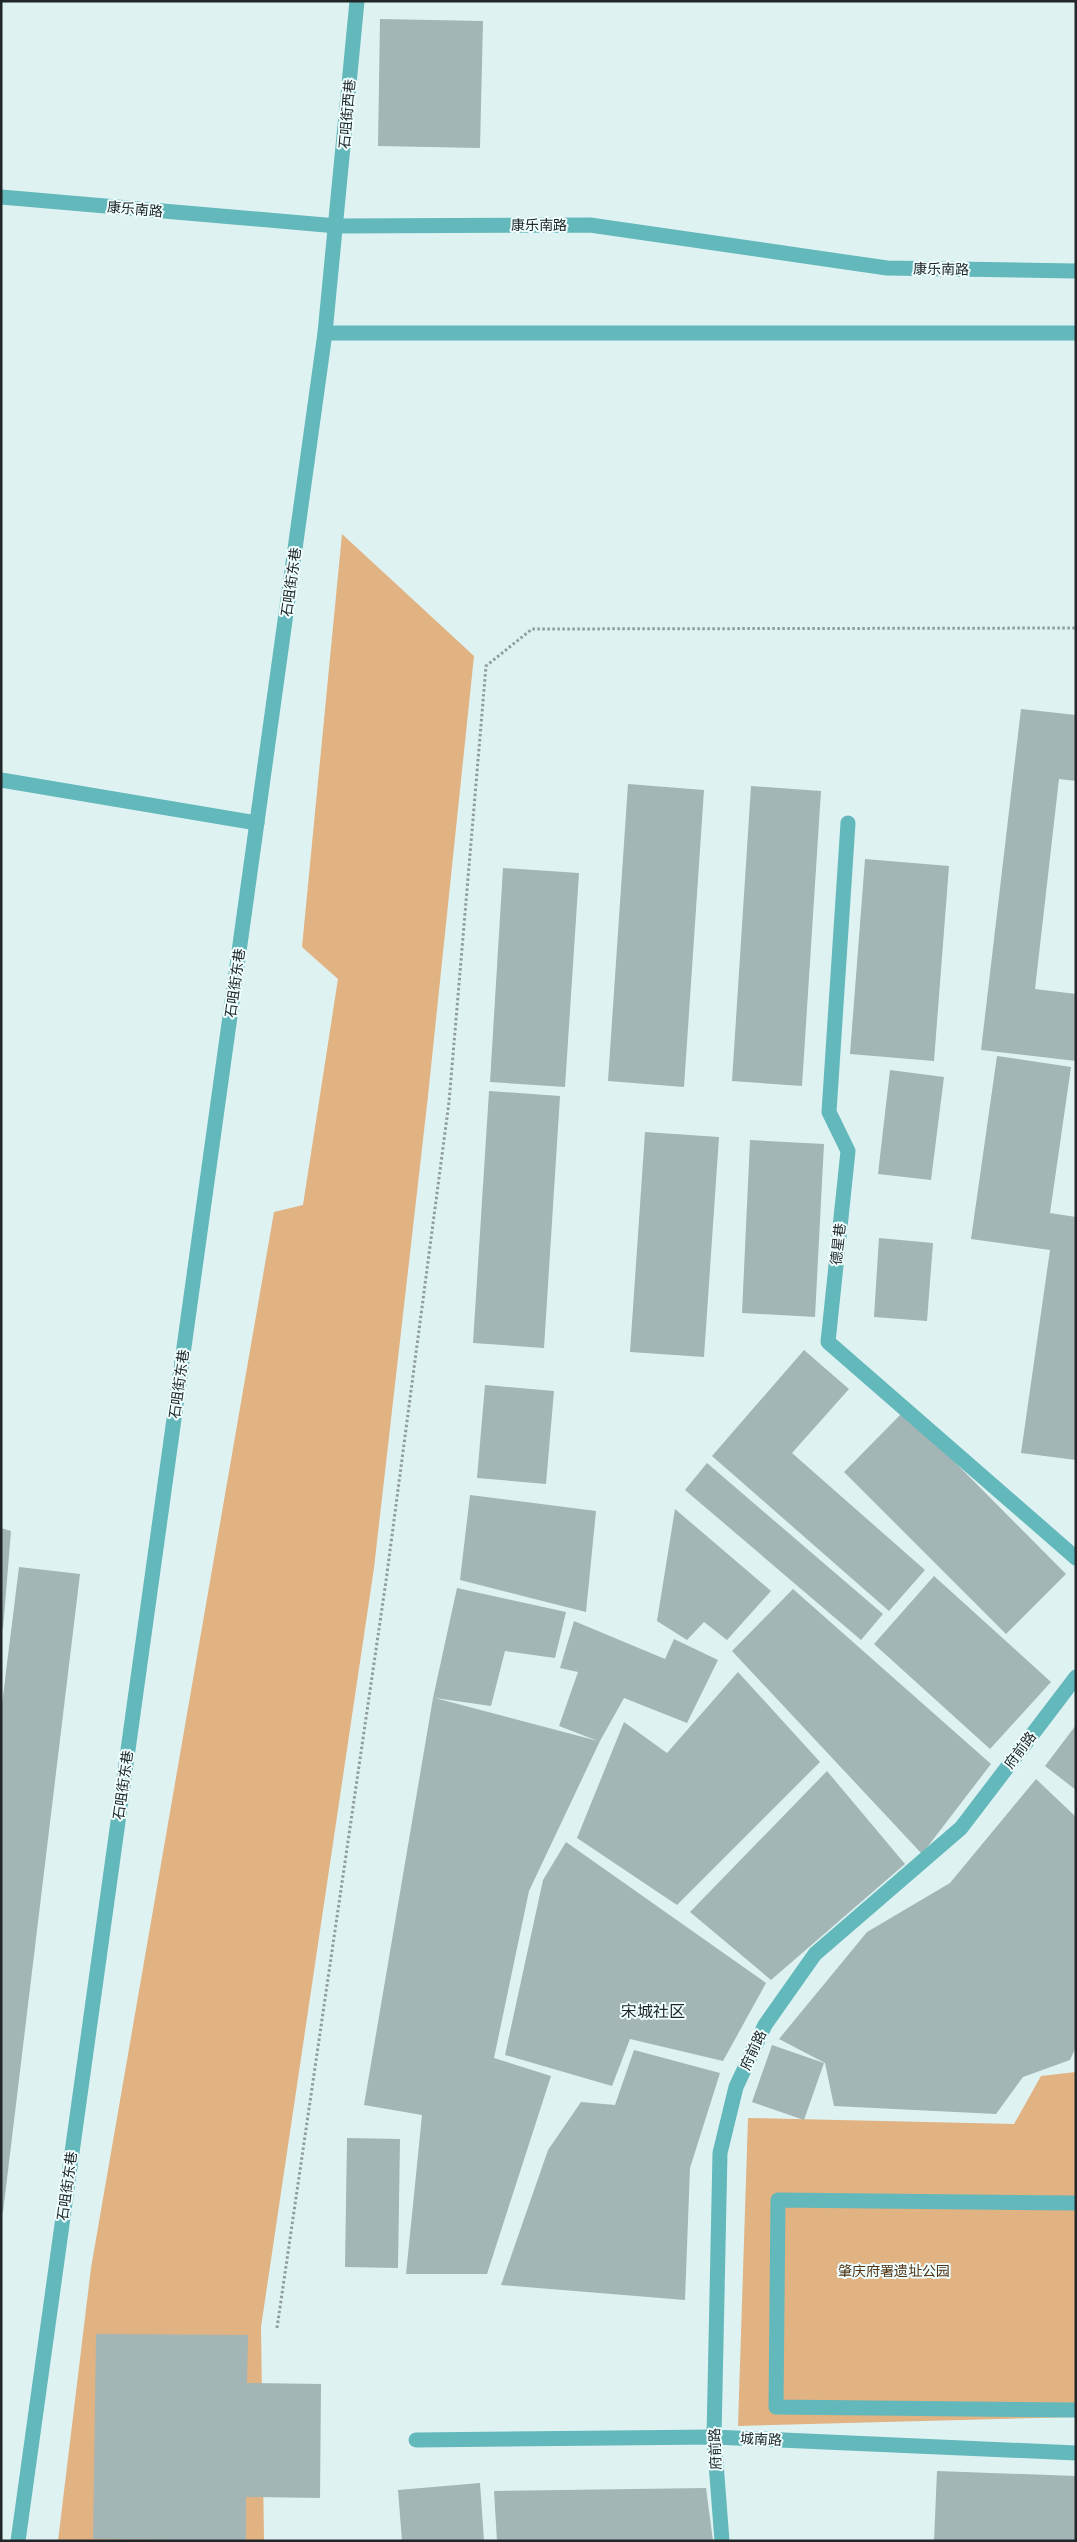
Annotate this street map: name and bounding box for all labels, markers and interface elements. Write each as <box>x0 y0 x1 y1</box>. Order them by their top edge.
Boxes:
street label: 石咀街西巷 <box>334 78 360 150</box>
street label: 康乐南路 <box>106 197 164 221</box>
street label: 康乐南路 <box>511 215 567 235</box>
street label: 康乐南路 <box>913 259 969 279</box>
street label: 石咀街东巷 <box>276 546 306 618</box>
street label: 石咀街东巷 <box>220 947 250 1019</box>
street label: 德星巷 <box>826 1222 850 1266</box>
street label: 石咀街东巷 <box>164 1348 194 1420</box>
street label: 府前路 <box>999 1727 1041 1773</box>
street label: 石咀街东巷 <box>108 1749 138 1821</box>
district label: 宋城社区 <box>621 2000 685 2023</box>
street label: 府前路 <box>735 2027 771 2073</box>
street label: 石咀街东巷 <box>52 2150 82 2222</box>
park label: 肇庆府署遗址公园 <box>838 2261 950 2281</box>
street label: 府前路 <box>704 2428 726 2470</box>
street label: 城南路 <box>740 2428 782 2450</box>

